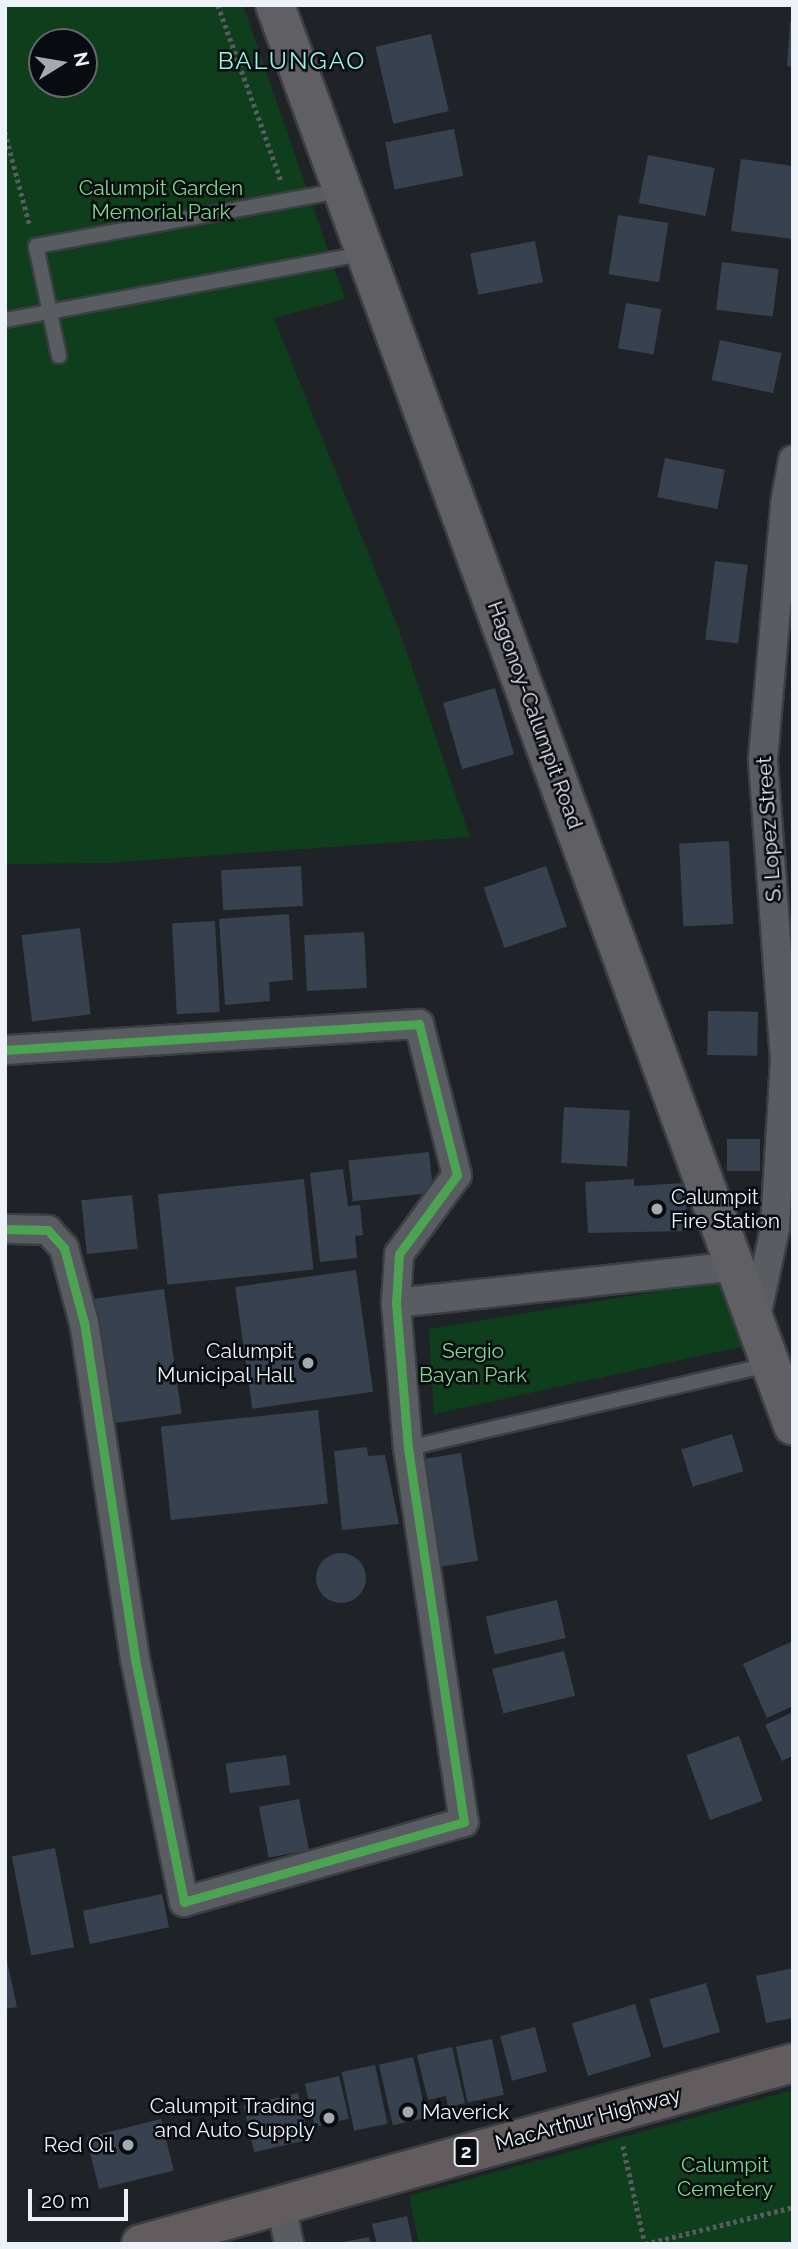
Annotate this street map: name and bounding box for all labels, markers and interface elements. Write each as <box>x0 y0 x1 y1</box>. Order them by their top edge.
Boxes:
north arrow <box>28 28 98 98</box>
district label: BALUNGAO <box>219 47 365 75</box>
text: N <box>69 50 94 69</box>
park label: Calumpit Garden Memorial Park <box>79 175 243 225</box>
street label: Hagonoy-Calumpit Road <box>482 598 588 832</box>
street label: S. Lopez Street <box>751 755 787 903</box>
place label: Calumpit Fire Station <box>671 1184 780 1234</box>
marker: Calumpit Fire Station <box>649 1201 665 1217</box>
place label: Calumpit Municipal Hall <box>156 1338 294 1388</box>
park label: Sergio Bayan Park <box>419 1338 527 1388</box>
marker: Calumpit Municipal Hall <box>300 1355 316 1371</box>
street label: MacArthur Highway <box>492 2082 684 2156</box>
place label: Calumpit Trading and Auto Supply <box>149 2093 315 2143</box>
place label: Maverick <box>422 2099 509 2125</box>
marker: Maverick <box>400 2104 416 2120</box>
marker: Calumpit Trading and Auto Supply <box>321 2110 337 2126</box>
place label: Red Oil <box>44 2132 114 2158</box>
road number: 2 <box>452 2136 480 2168</box>
marker: Red Oil <box>120 2137 136 2153</box>
park label: Calumpit Cemetery <box>677 2152 773 2202</box>
scale bar <box>32 2176 131 2220</box>
text: 20 m <box>41 2188 89 2213</box>

